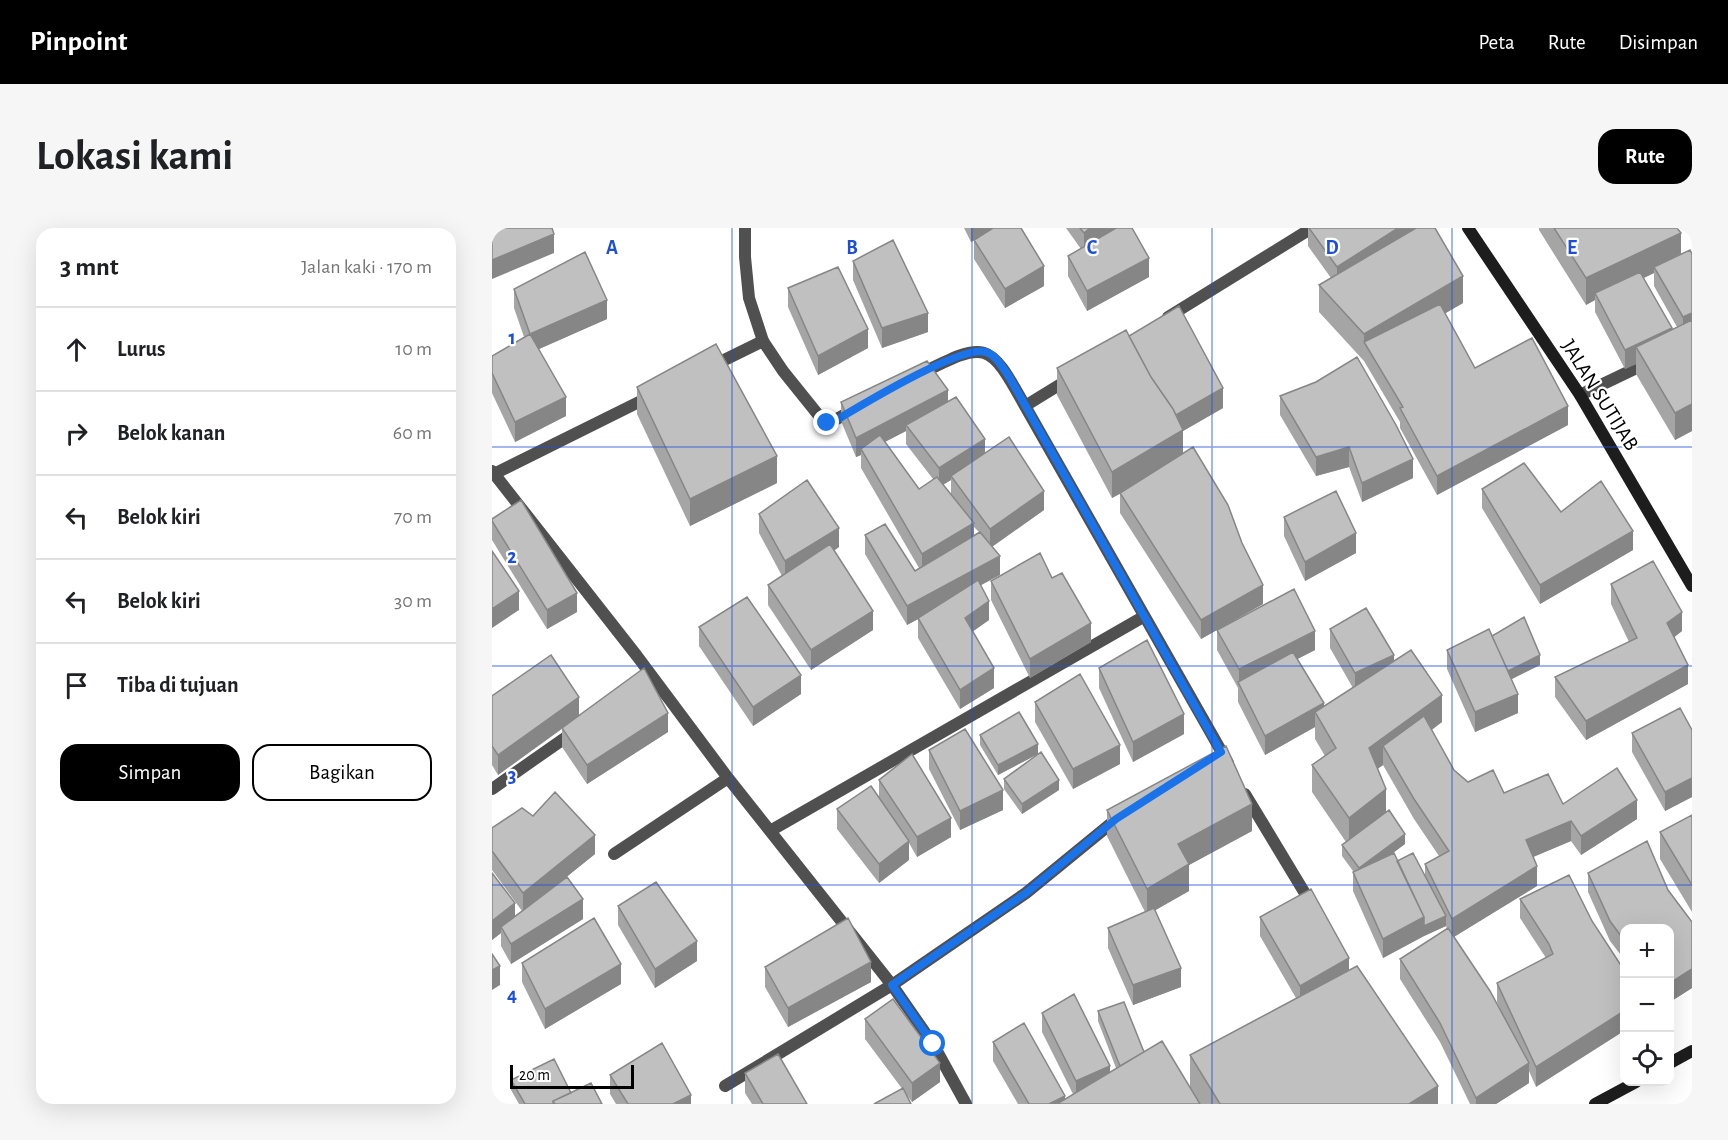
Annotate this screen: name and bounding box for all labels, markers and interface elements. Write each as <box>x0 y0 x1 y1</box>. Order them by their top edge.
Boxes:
text: Pinpoint <box>30 28 128 56</box>
text: Peta <box>1479 32 1515 53</box>
text: Rute <box>1548 32 1586 53</box>
text: Disimpan <box>1619 32 1698 53</box>
button: Rute <box>1598 129 1692 184</box>
text: Lokasi kami <box>36 135 233 177</box>
text: A <box>606 238 618 258</box>
text: B <box>846 238 858 258</box>
text: C <box>1087 238 1098 258</box>
text: D <box>1325 238 1339 258</box>
text: E <box>1567 238 1577 258</box>
text: 3 mnt <box>60 254 119 280</box>
text: Jalan kaki · 170 m <box>301 257 432 277</box>
text: 1 <box>508 328 516 348</box>
icon: ahead <box>60 333 93 366</box>
street label: JALAN SUTIJAB <box>1558 336 1642 454</box>
text: Lurus <box>117 338 166 360</box>
text: 10 m <box>395 339 432 359</box>
route end <box>813 409 839 435</box>
icon: right <box>60 417 93 450</box>
text: Belok kanan <box>117 422 225 444</box>
text: 60 m <box>393 423 432 443</box>
icon: left <box>60 501 93 534</box>
text: Belok kiri <box>117 506 201 528</box>
text: 70 m <box>394 507 432 527</box>
text: 2 <box>507 547 517 567</box>
icon: left <box>60 585 93 618</box>
text: Belok kiri <box>117 590 201 612</box>
text: 30 m <box>394 591 432 611</box>
icon: arrive <box>60 669 93 702</box>
text: Tiba di tujuan <box>117 674 239 696</box>
button: Simpan <box>60 744 240 801</box>
button: Bagikan <box>252 744 432 801</box>
text: 3 <box>508 766 516 786</box>
map controls <box>1620 924 1674 1086</box>
button: + <box>1620 924 1674 978</box>
button: − <box>1620 978 1674 1032</box>
text: 4 <box>507 985 517 1005</box>
route start <box>919 1030 945 1056</box>
button: locate <box>1620 1032 1674 1086</box>
scale bar <box>510 1062 634 1090</box>
text: 20 m <box>519 1067 550 1083</box>

